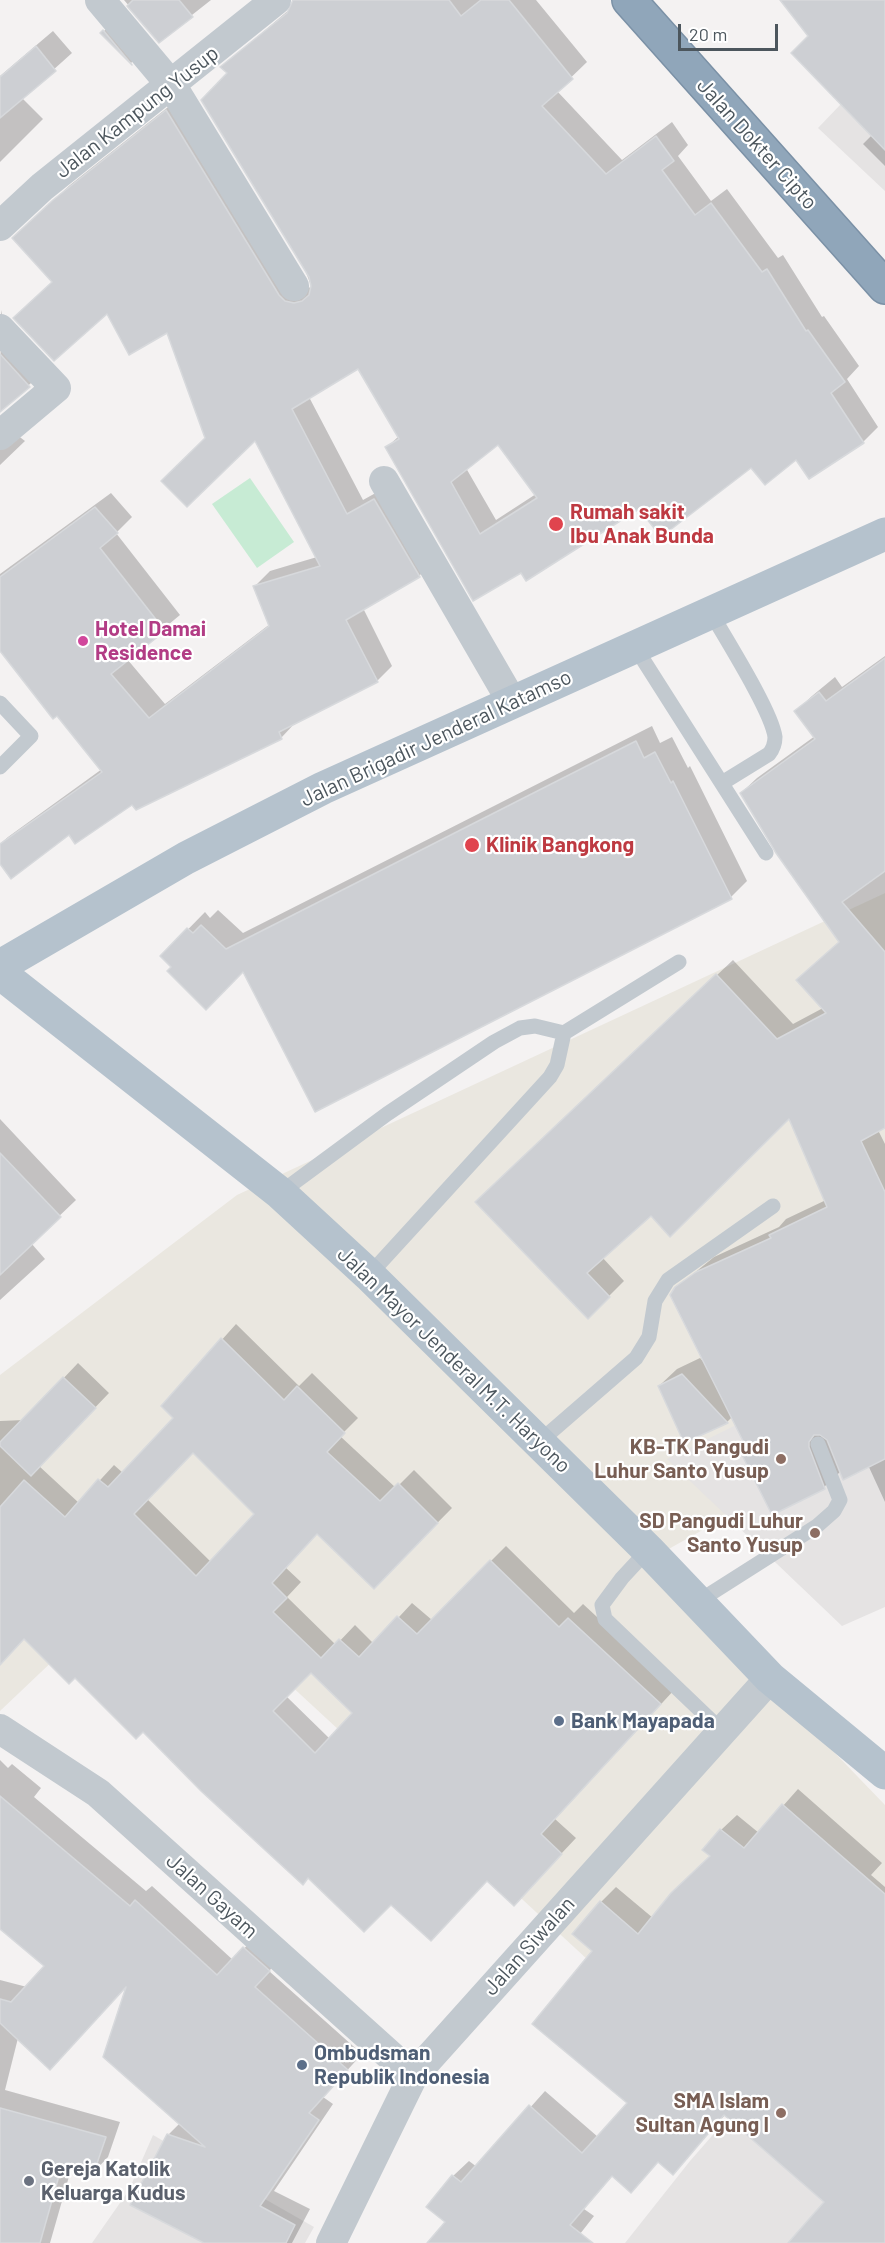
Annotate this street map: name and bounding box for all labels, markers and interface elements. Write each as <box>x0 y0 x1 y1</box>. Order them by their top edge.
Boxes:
scale bar <box>681 12 782 50</box>
text: 20 m <box>689 23 727 45</box>
street label: Jalan Kampung Yusup <box>50 41 224 183</box>
street label: Jalan Dokter Cipto <box>692 73 822 215</box>
place label: Rumah sakit Ibu Anak Bunda <box>570 499 714 549</box>
marker: Rumah sakit Ibu Anak Bunda <box>547 515 565 533</box>
place label: Hotel Damai Residence <box>95 616 206 666</box>
marker: Hotel Damai Residence <box>76 634 90 648</box>
street label: Jalan Brigadir Jenderal Katamso <box>297 664 575 812</box>
place label: Klinik Bangkong <box>486 832 634 858</box>
marker: Klinik Bangkong <box>463 836 481 854</box>
street label: Jalan Mayor Jenderal M.T. Haryono <box>332 1242 576 1478</box>
place label: KB-TK Pangudi Luhur Santo Yusup <box>594 1434 769 1484</box>
marker: KB-TK Pangudi Luhur Santo Yusup <box>774 1452 788 1466</box>
place label: SD Pangudi Luhur Santo Yusup <box>639 1508 803 1558</box>
marker: SD Pangudi Luhur Santo Yusup <box>808 1526 822 1540</box>
place label: Bank Mayapada <box>571 1708 715 1734</box>
marker: Bank Mayapada <box>552 1714 566 1728</box>
street label: Jalan Gayam <box>161 1848 263 1944</box>
street label: Jalan Siwalan <box>478 1891 580 2001</box>
place label: Ombudsman Republik Indonesia <box>314 2040 490 2090</box>
marker: Ombudsman Republik Indonesia <box>295 2058 309 2072</box>
place label: SMA Islam Sultan Agung I <box>636 2088 769 2138</box>
marker: SMA Islam Sultan Agung I <box>774 2106 788 2120</box>
place label: Gereja Katolik Keluarga Kudus <box>41 2156 186 2206</box>
marker: Gereja Katolik Keluarga Kudus <box>22 2174 36 2188</box>

